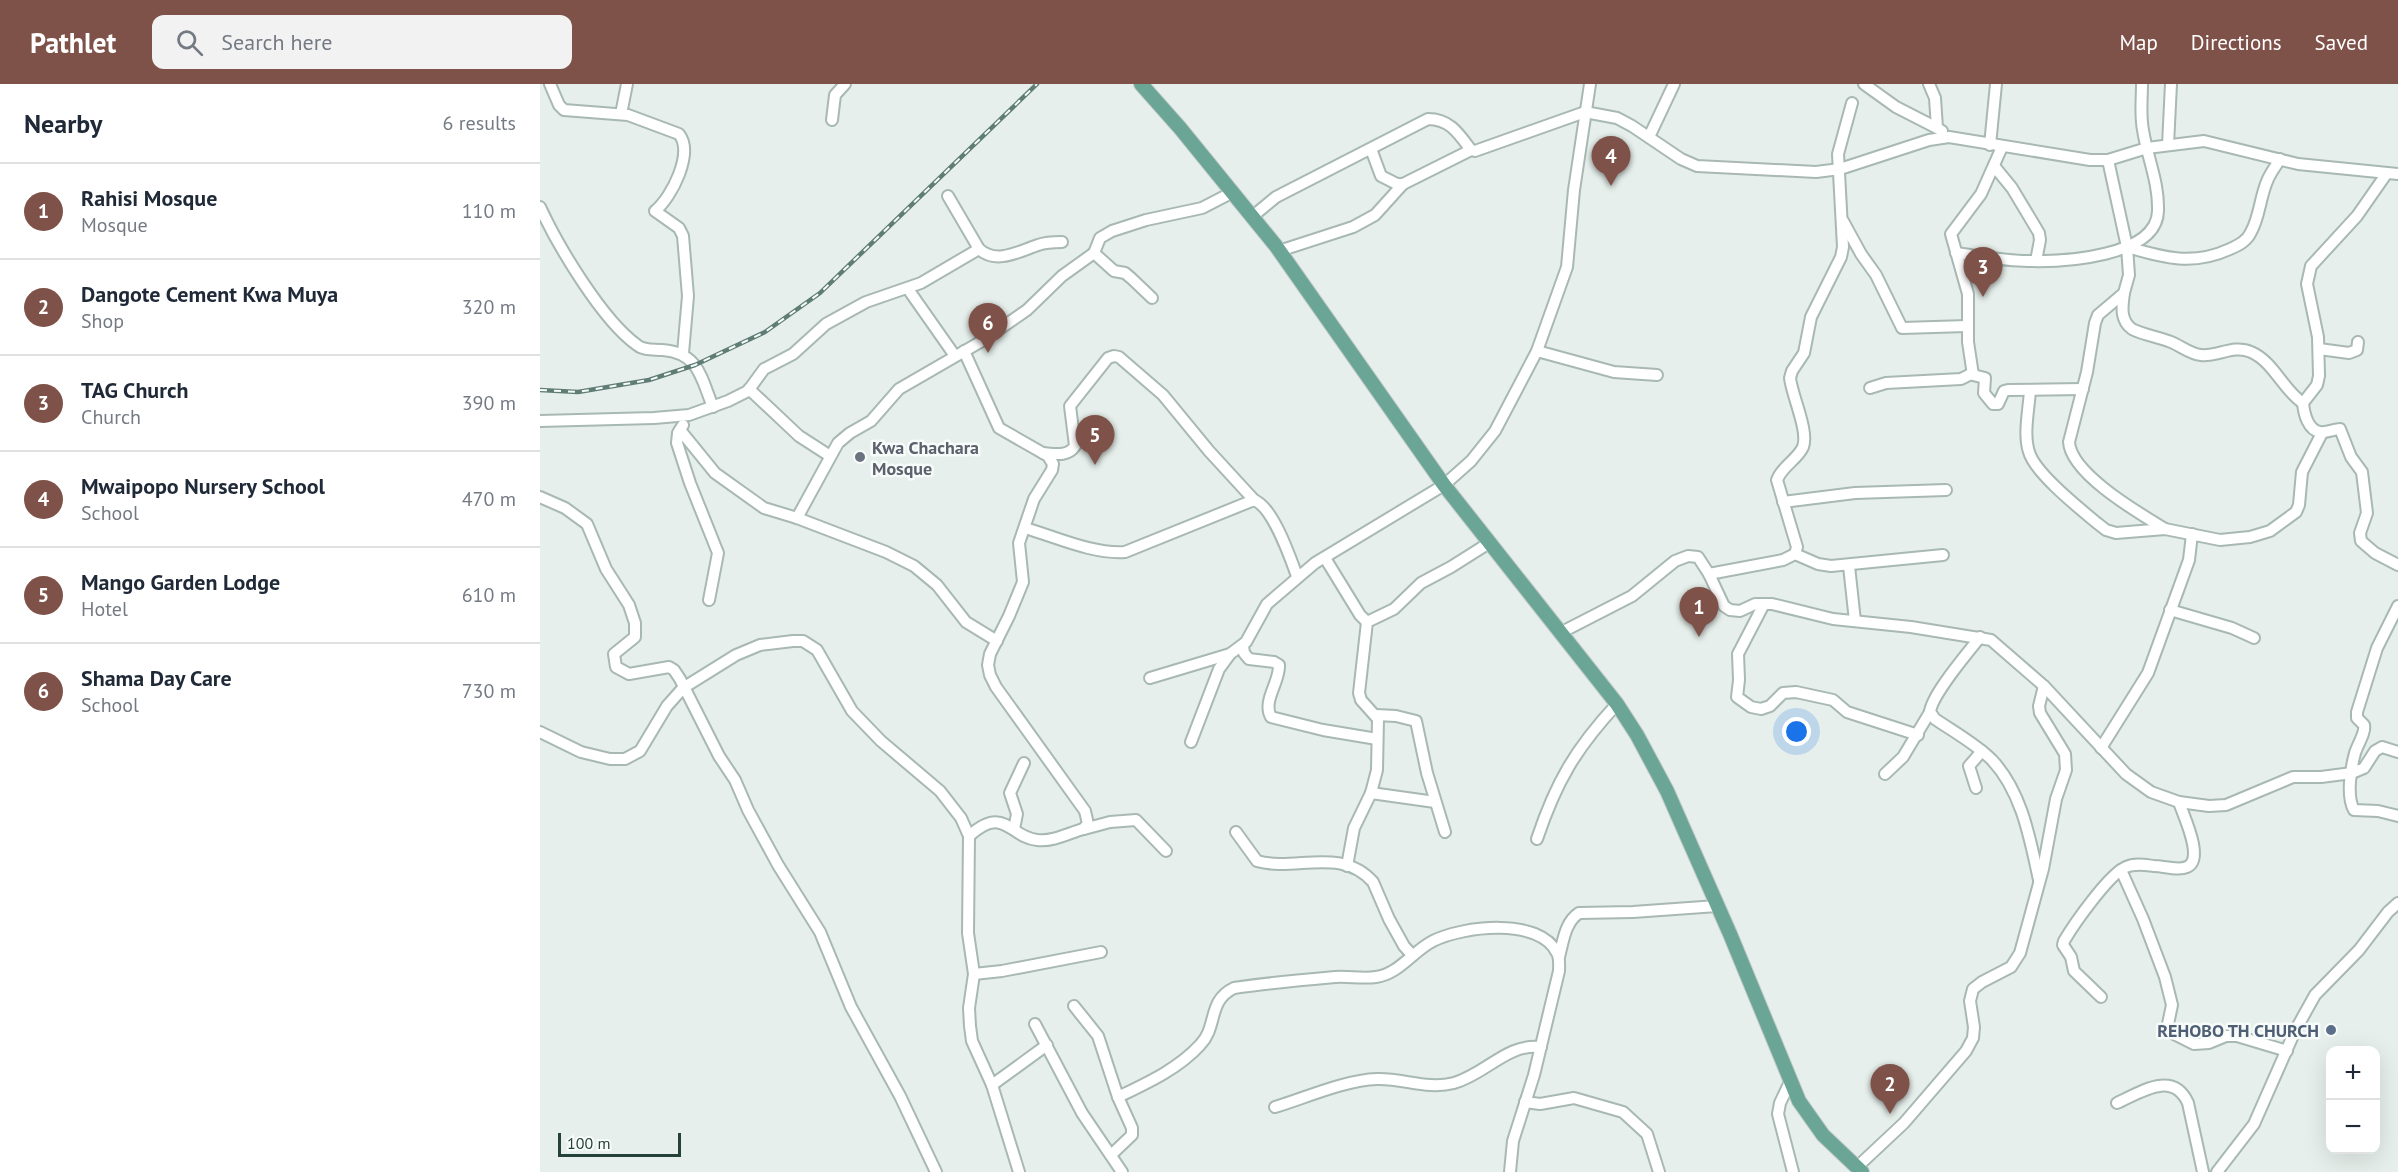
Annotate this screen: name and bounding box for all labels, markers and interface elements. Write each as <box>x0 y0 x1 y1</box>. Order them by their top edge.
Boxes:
search box <box>152 15 572 69</box>
text: Pathlet <box>30 24 116 61</box>
icon: search <box>173 26 206 59</box>
text: Search here <box>221 28 332 56</box>
text: Map <box>2119 29 2158 56</box>
text: Directions <box>2191 29 2282 56</box>
text: Saved <box>2315 29 2368 56</box>
text: Nearby <box>24 107 102 140</box>
text: 6 results <box>443 110 516 136</box>
pin: 4 <box>1592 136 1630 186</box>
text: Rahisi Mosque <box>81 184 217 212</box>
text: 1 <box>38 198 49 224</box>
text: 110 m <box>462 198 516 224</box>
text: Mosque <box>81 212 148 238</box>
pin: 3 <box>1964 248 2002 297</box>
text: Dangote Cement Kwa Muya <box>81 280 338 308</box>
text: 2 <box>38 294 49 320</box>
text: 320 m <box>462 294 516 320</box>
pin: 6 <box>968 304 1008 353</box>
text: Shop <box>81 308 124 334</box>
text: TAG Church <box>81 376 188 404</box>
text: 3 <box>38 390 49 416</box>
text: 390 m <box>462 390 516 416</box>
text: Church <box>81 404 141 430</box>
pin: 5 <box>1076 416 1114 465</box>
place label: Kwa Chachara Mosque <box>872 436 979 480</box>
marker: Kwa Chachara Mosque <box>853 450 867 464</box>
text: Mwaipopo Nursery School <box>81 472 325 500</box>
text: 4 <box>38 486 49 512</box>
text: 470 m <box>462 486 516 512</box>
text: School <box>81 500 139 526</box>
text: Mango Garden Lodge <box>81 568 280 596</box>
text: 5 <box>38 582 49 608</box>
text: 610 m <box>462 582 516 608</box>
pin: 1 <box>1680 588 1718 637</box>
text: Hotel <box>81 596 128 622</box>
text: Shama Day Care <box>81 664 232 692</box>
text: 6 <box>38 678 49 704</box>
text: 730 m <box>462 678 516 704</box>
text: School <box>81 692 139 718</box>
your location <box>1782 717 1811 746</box>
place label: REHOBO TH CHURCH <box>2157 1019 2319 1042</box>
marker: REHOBO TH CHURCH <box>2324 1023 2338 1037</box>
map controls <box>2326 1046 2380 1154</box>
button: + <box>2326 1046 2380 1100</box>
pin: 2 <box>1870 1064 1910 1114</box>
button: − <box>2326 1100 2380 1154</box>
scale bar <box>558 1130 681 1158</box>
text: 100 m <box>567 1133 610 1153</box>

